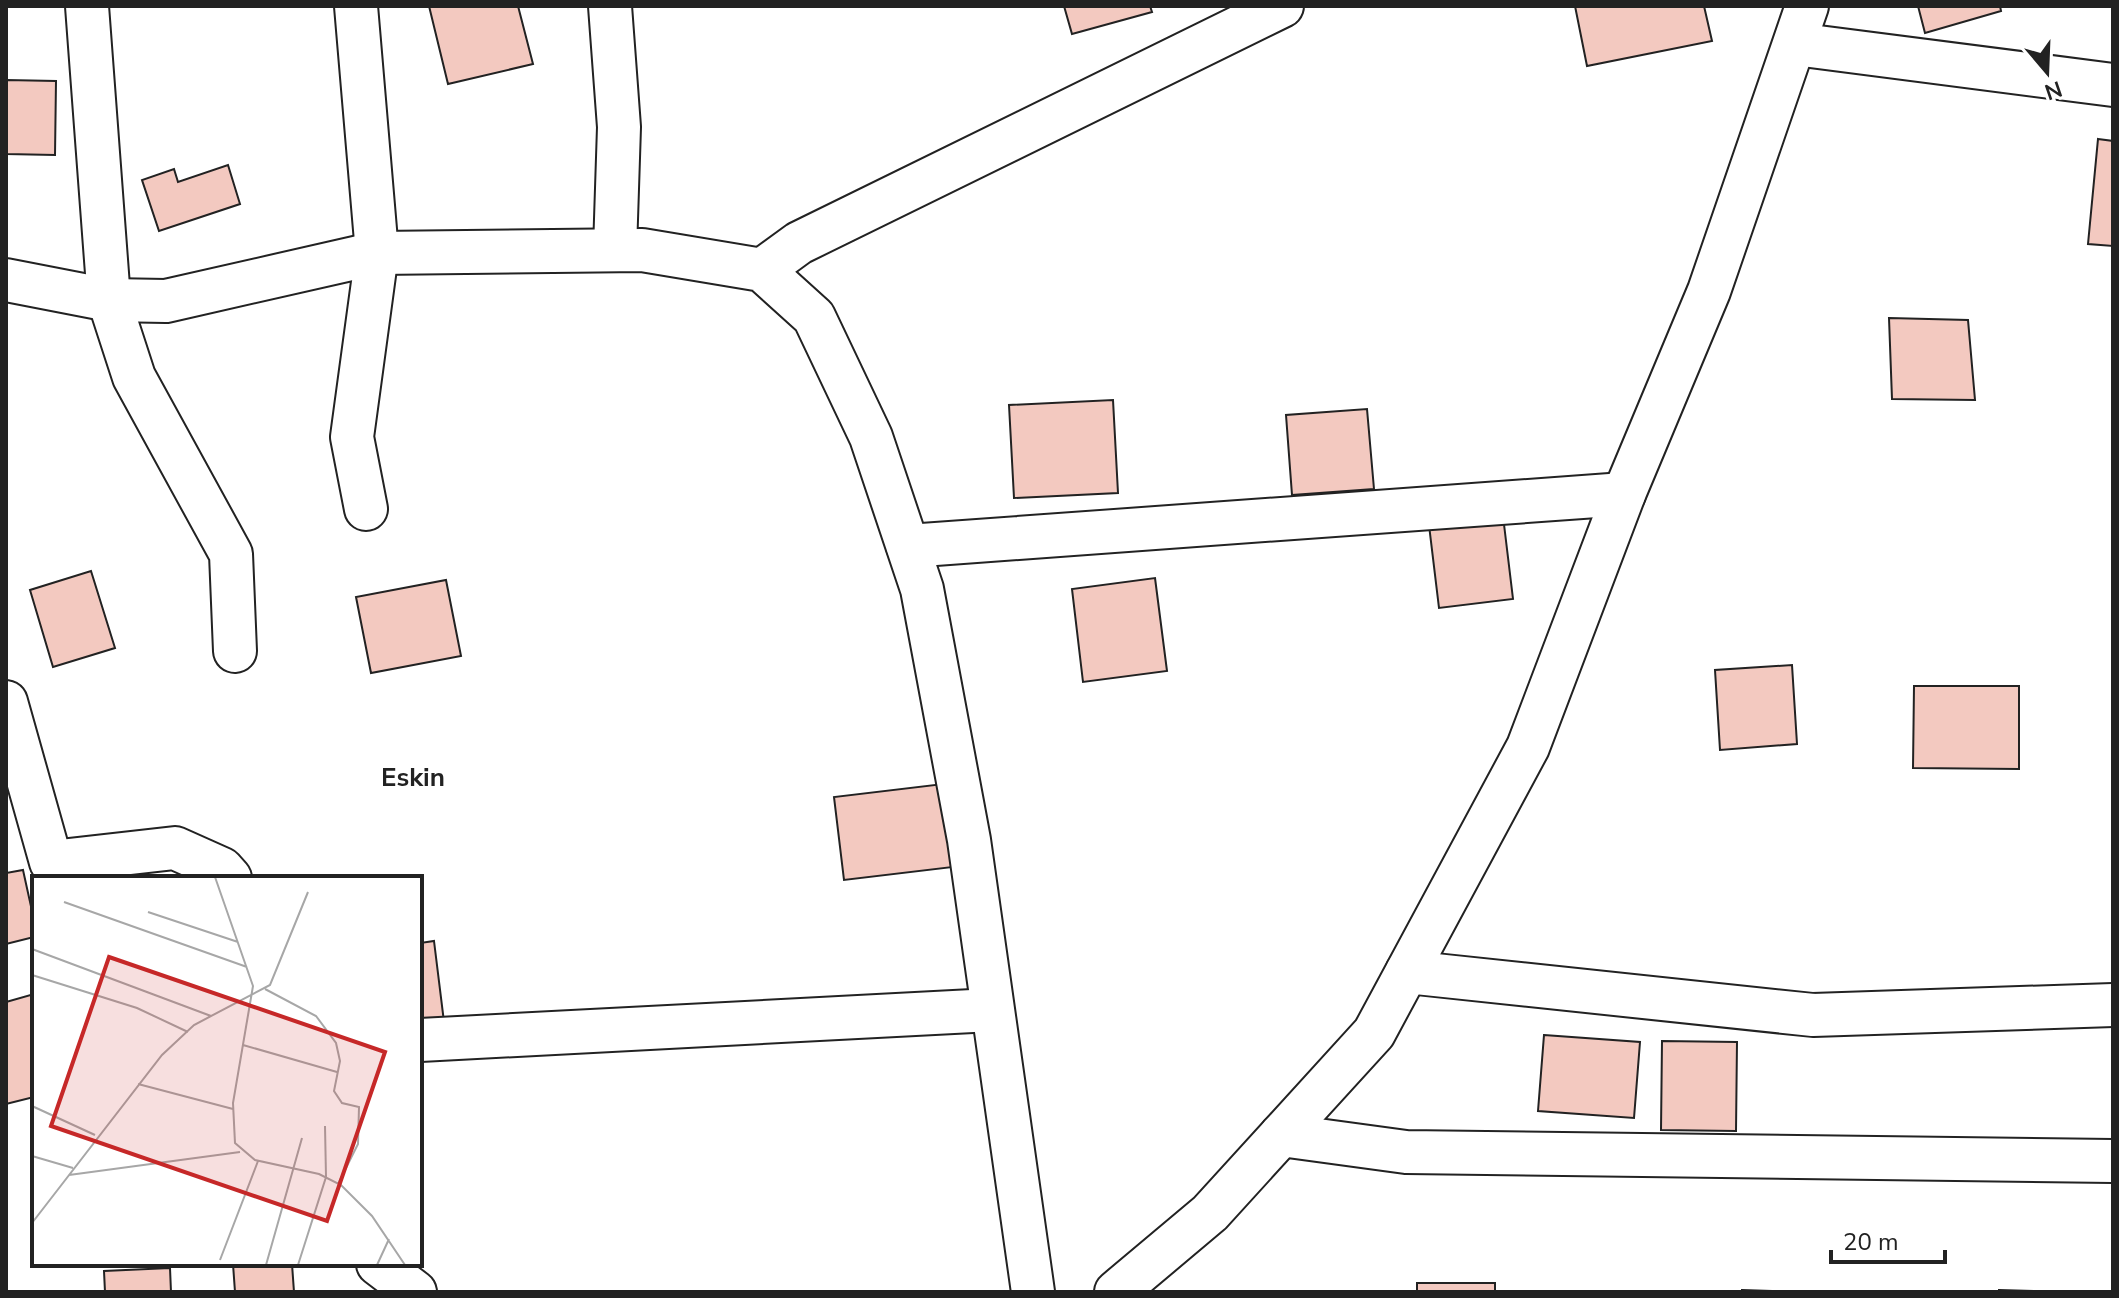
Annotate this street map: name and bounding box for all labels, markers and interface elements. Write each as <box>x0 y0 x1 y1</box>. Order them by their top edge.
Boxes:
north arrow <box>2007 32 2087 112</box>
text: N <box>2041 73 2066 107</box>
district label: Eskin <box>381 760 445 795</box>
inset map <box>32 876 422 1266</box>
scale bar <box>1831 1214 1945 1264</box>
text: 20 m <box>1843 1226 1899 1258</box>

